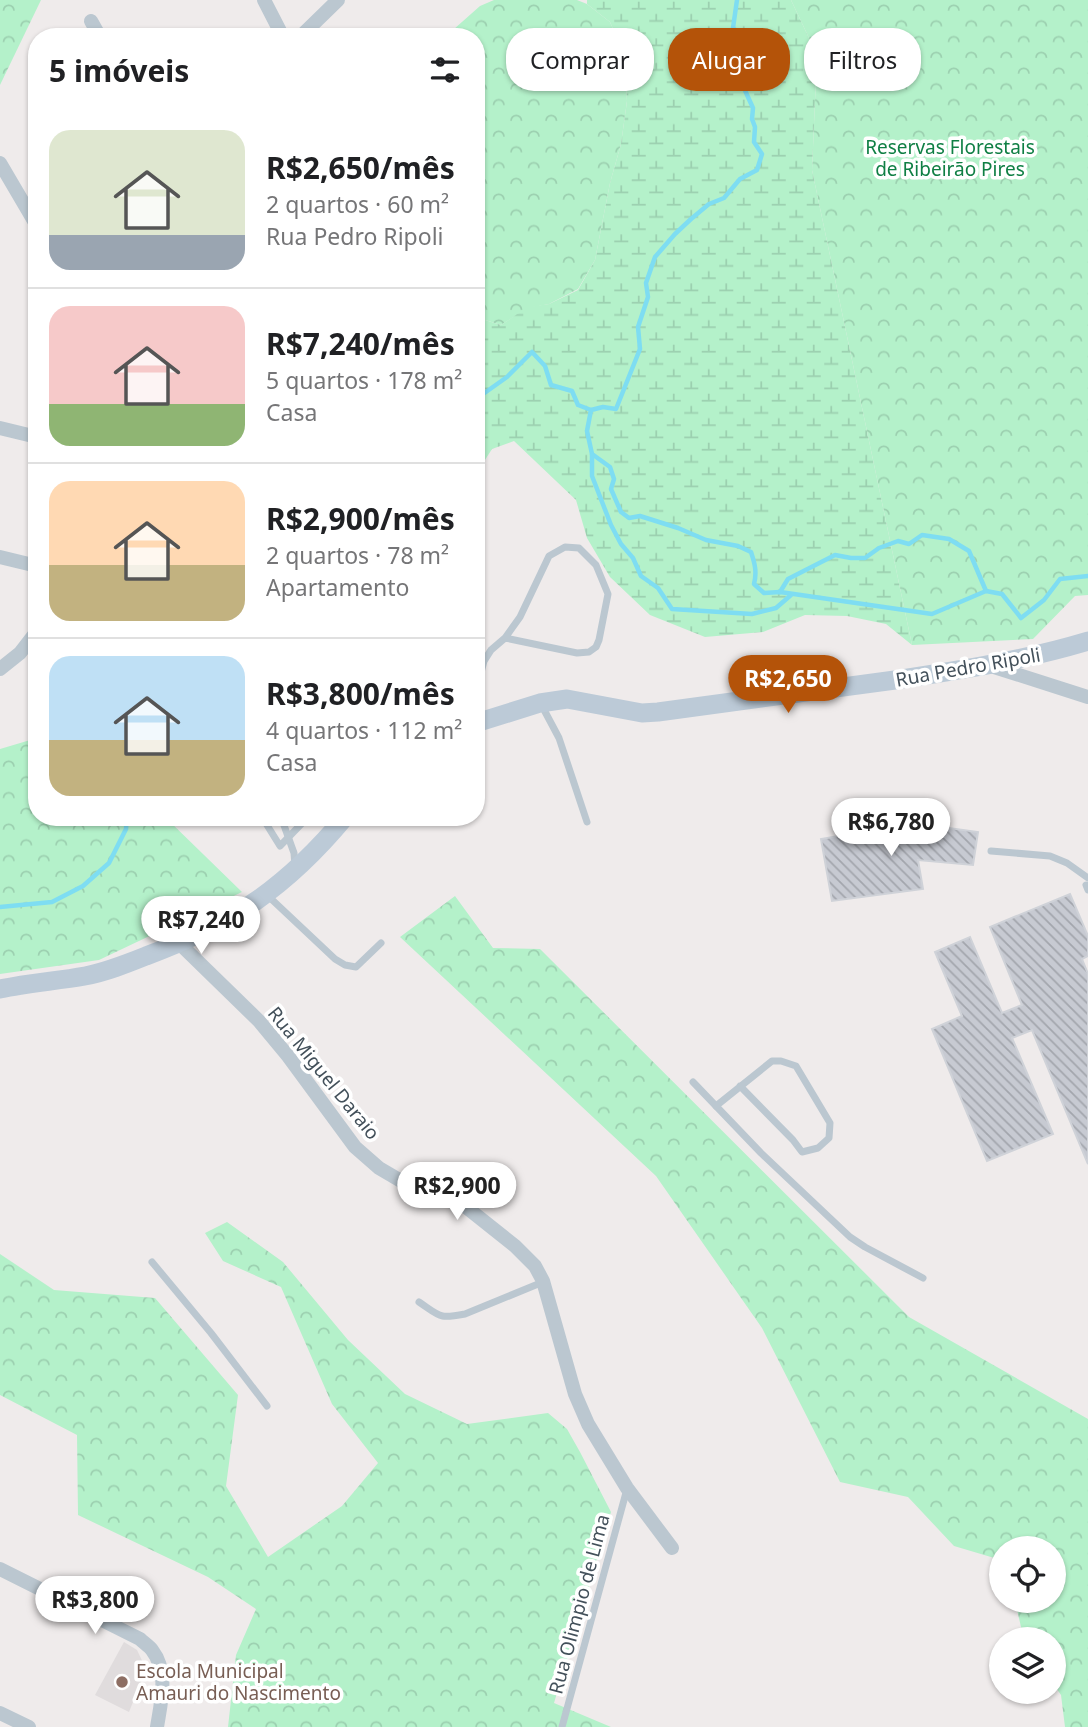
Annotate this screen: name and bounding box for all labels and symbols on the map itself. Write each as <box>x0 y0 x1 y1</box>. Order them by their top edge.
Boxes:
park label: Reservas Florestais de Ribeirão Pires <box>865 134 1035 182</box>
street label: Rua Pedro Ripoli <box>894 641 1042 693</box>
pin: R$2,650 <box>723 656 853 715</box>
pin: R$6,780 <box>826 798 956 858</box>
pin: R$7,240 <box>136 897 266 956</box>
street label: Rua Miguel Daraio <box>262 1001 386 1145</box>
pin: R$2,900 <box>392 1162 522 1222</box>
street label: Rua Olimpio de Lima <box>542 1511 616 1697</box>
pin: R$3,800 <box>30 1576 160 1636</box>
place label: Escola Municipal Amauri do Nascimento <box>136 1658 341 1706</box>
marker: Escola Municipal Amauri do Nascimento <box>114 1674 130 1690</box>

